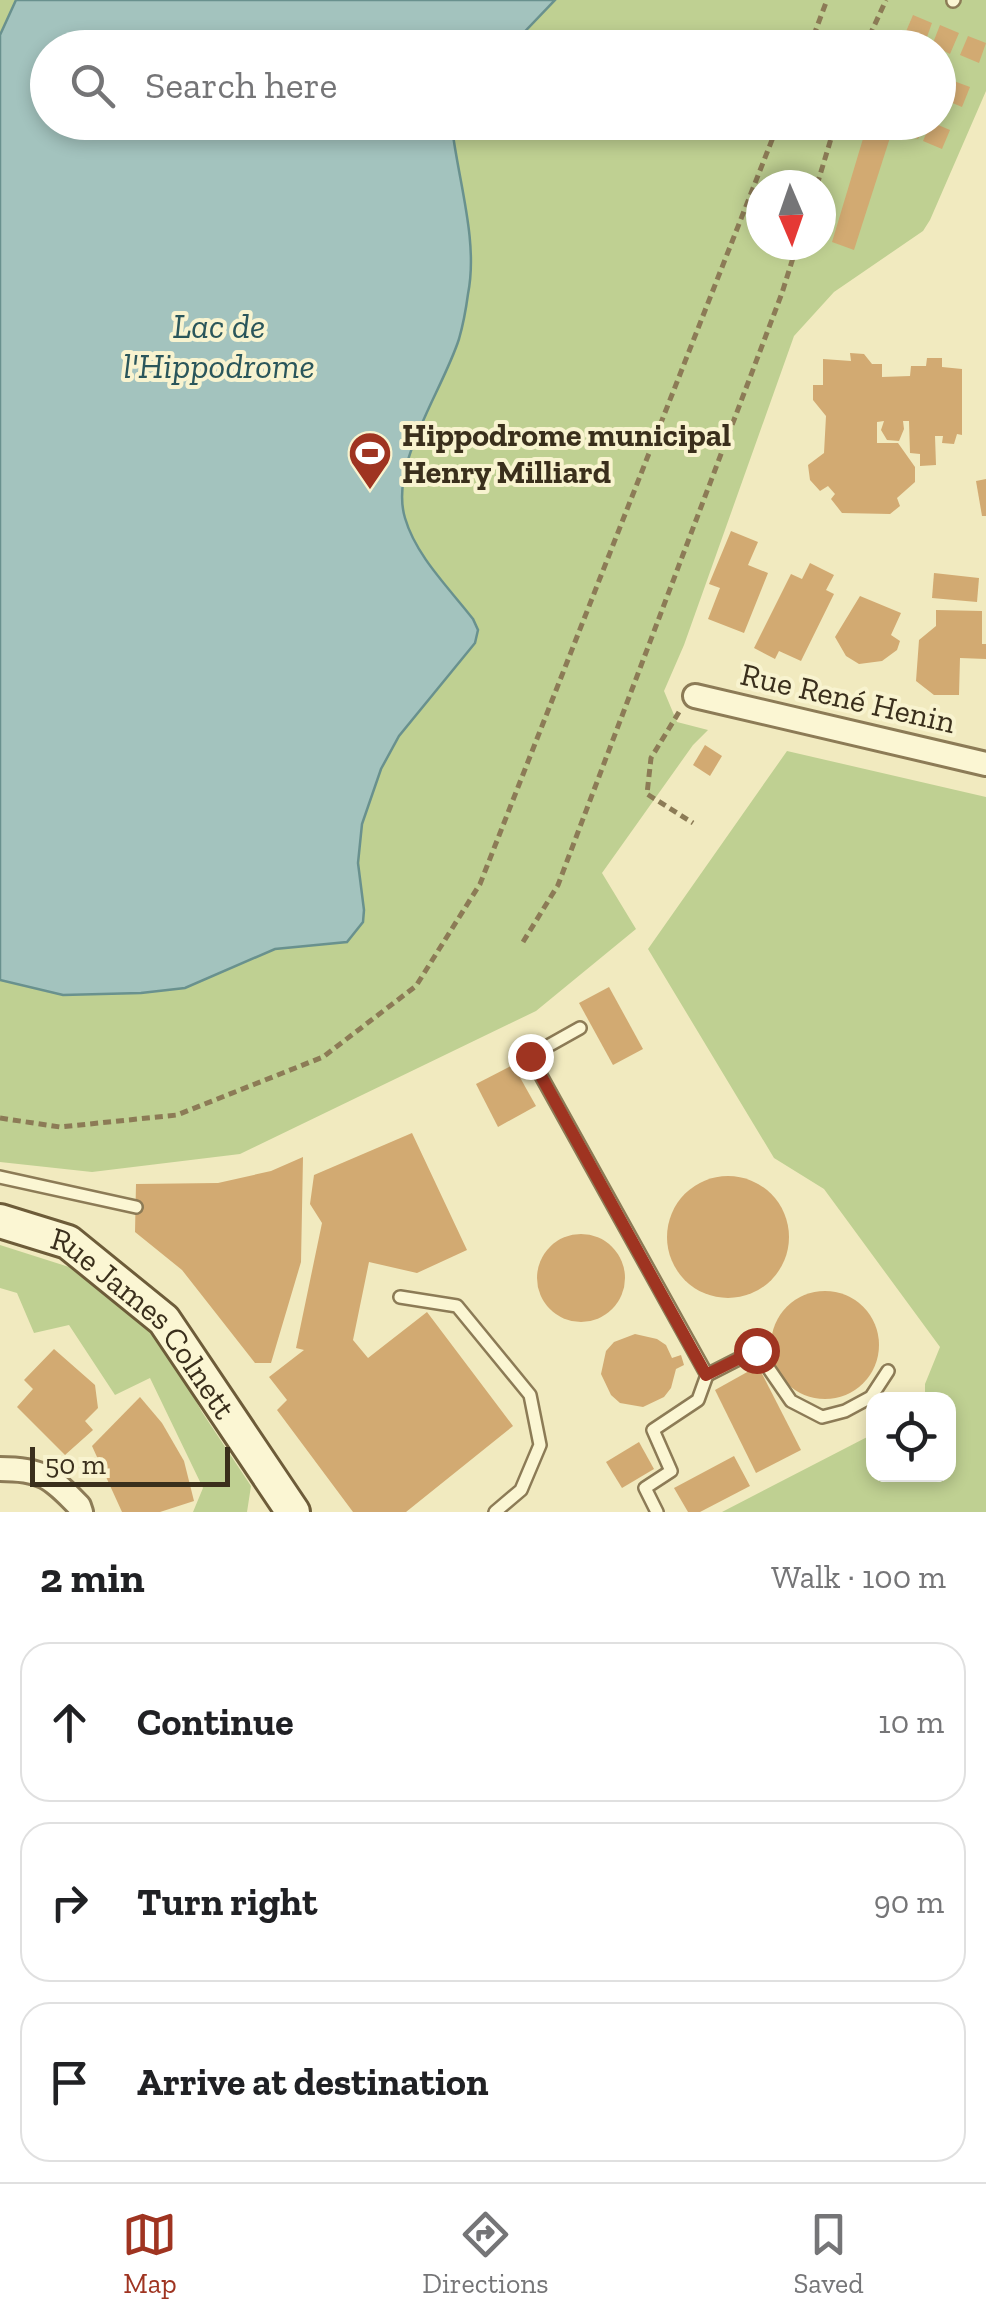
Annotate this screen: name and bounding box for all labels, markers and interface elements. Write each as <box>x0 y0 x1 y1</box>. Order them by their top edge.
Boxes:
search box <box>30 30 956 140</box>
icon: search <box>65 58 120 113</box>
text: Search here <box>145 62 337 108</box>
north arrow <box>746 170 836 260</box>
water label: Lac de l'Hippodrome <box>123 305 315 387</box>
place label: Hippodrome municipal Henry Milliard <box>402 416 731 491</box>
sports icon: Hippodrome municipal Henry Milliard <box>347 430 393 491</box>
street label: Rue René Henin <box>737 655 960 741</box>
route end <box>508 1034 554 1080</box>
street label: Rue James Colnett <box>46 1219 244 1426</box>
route start <box>734 1328 780 1374</box>
map controls <box>866 1392 956 1482</box>
button: locate <box>866 1392 956 1482</box>
scale bar <box>30 1442 230 1486</box>
text: 50 m <box>45 1448 106 1481</box>
text: 2 min <box>40 1552 145 1603</box>
text: Walk · 100 m <box>771 1558 946 1596</box>
icon: ahead <box>42 1695 97 1750</box>
text: Continue <box>137 1699 294 1745</box>
text: 10 m <box>878 1703 944 1741</box>
icon: right <box>42 1875 97 1930</box>
text: Turn right <box>137 1879 317 1925</box>
text: 90 m <box>874 1883 944 1921</box>
icon: arrive <box>42 2055 97 2110</box>
text: Arrive at destination <box>137 2059 488 2105</box>
tab: Map <box>122 2207 177 2300</box>
tab: Directions <box>422 2207 549 2300</box>
tab: Saved <box>793 2207 864 2300</box>

